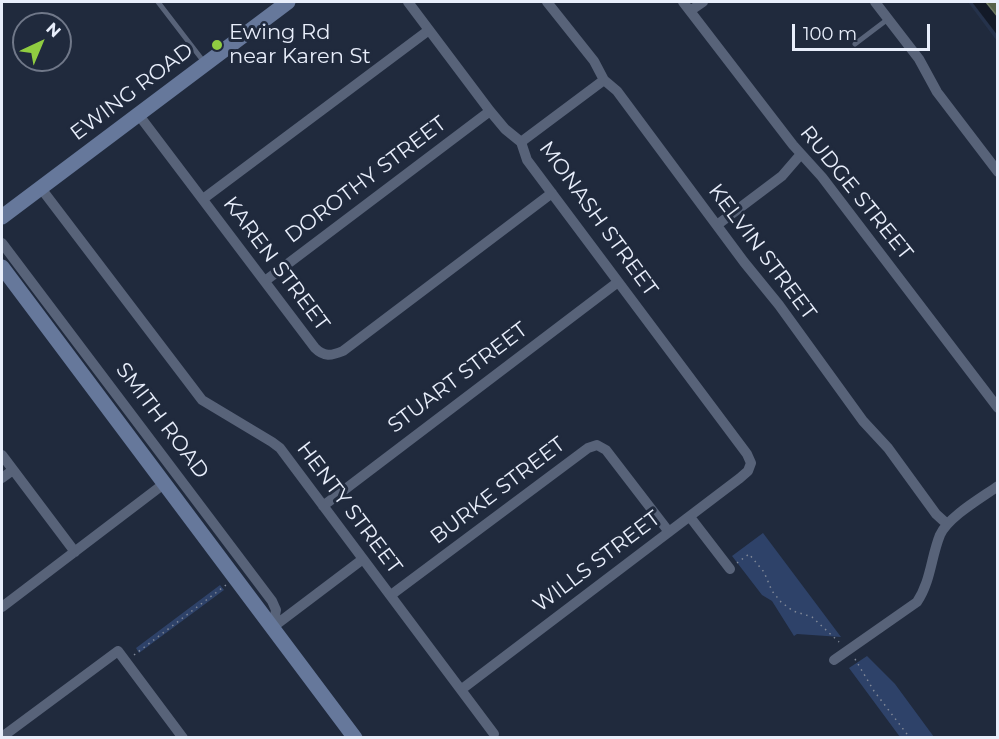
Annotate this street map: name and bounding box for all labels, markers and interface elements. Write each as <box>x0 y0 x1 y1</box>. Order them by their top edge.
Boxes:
north arrow <box>12 12 72 72</box>
scale bar <box>795 12 933 50</box>
text: N <box>42 19 65 41</box>
place label: Ewing Rd near Karen St <box>229 20 371 70</box>
text: 100 m <box>803 23 857 45</box>
street label: EWING ROAD <box>66 38 198 146</box>
marker: Ewing Rd near Karen St <box>210 38 224 52</box>
street label: DOROTHY STREET <box>280 111 452 249</box>
street label: RUDGE STREET <box>794 121 918 265</box>
street label: MONASH STREET <box>533 137 663 301</box>
street label: KELVIN STREET <box>703 179 821 325</box>
street label: KAREN STREET <box>217 192 335 336</box>
street label: STUART STREET <box>383 317 533 439</box>
street label: SMITH ROAD <box>110 358 214 484</box>
street label: BURKE STREET <box>426 432 570 550</box>
street label: HENTY STREET <box>291 437 407 579</box>
street label: WILLS STREET <box>529 506 665 618</box>

